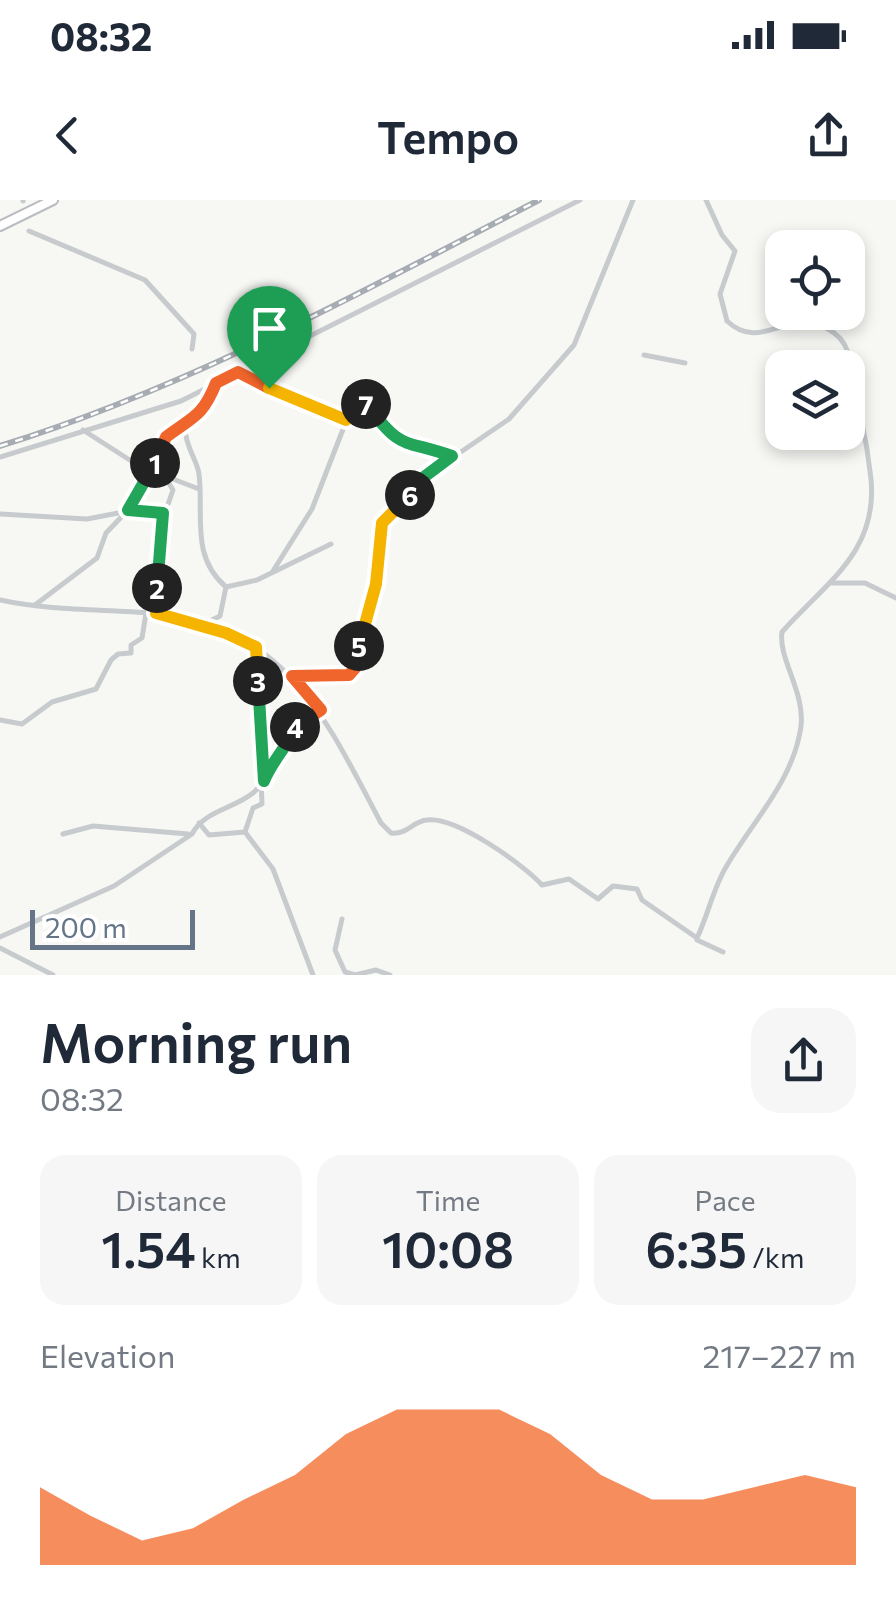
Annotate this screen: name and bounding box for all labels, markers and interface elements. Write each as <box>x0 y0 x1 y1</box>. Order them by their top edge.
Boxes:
text: 08:32 <box>50 12 152 59</box>
icon: back <box>40 108 95 163</box>
text: Tempo <box>377 108 519 163</box>
icon: share <box>801 108 856 163</box>
map controls <box>765 230 865 450</box>
button: locate <box>765 230 865 330</box>
pin <box>227 286 312 389</box>
icon: arrive <box>242 301 297 356</box>
button: layers <box>765 350 865 450</box>
pin: 7 <box>341 379 391 429</box>
text: 7 <box>358 387 374 421</box>
pin: 1 <box>130 438 180 488</box>
text: 1 <box>149 446 161 480</box>
pin: 6 <box>385 470 435 520</box>
text: 6 <box>401 478 419 512</box>
pin: 2 <box>132 563 182 613</box>
text: 2 <box>149 571 165 605</box>
pin: 5 <box>334 621 384 671</box>
text: 5 <box>351 629 367 663</box>
pin: 3 <box>233 656 283 706</box>
text: 3 <box>250 664 266 698</box>
pin: 4 <box>270 702 320 752</box>
text: 4 <box>286 710 304 744</box>
scale bar <box>30 905 195 950</box>
text: 200 m <box>45 910 127 944</box>
text: Morning run <box>40 1007 352 1074</box>
button: share <box>751 1008 856 1113</box>
text: 08:32 <box>40 1078 124 1118</box>
text: Distance <box>115 1183 227 1217</box>
text: Time <box>416 1183 480 1217</box>
text: Pace <box>695 1183 755 1217</box>
text: 1.54 <box>101 1217 196 1278</box>
text: 10:08 <box>382 1217 514 1278</box>
text: 6:35 <box>646 1217 747 1278</box>
text: km <box>196 1240 241 1274</box>
text: /km <box>747 1240 804 1274</box>
text: Elevation <box>40 1335 175 1375</box>
text: 217–227 m <box>702 1335 856 1375</box>

